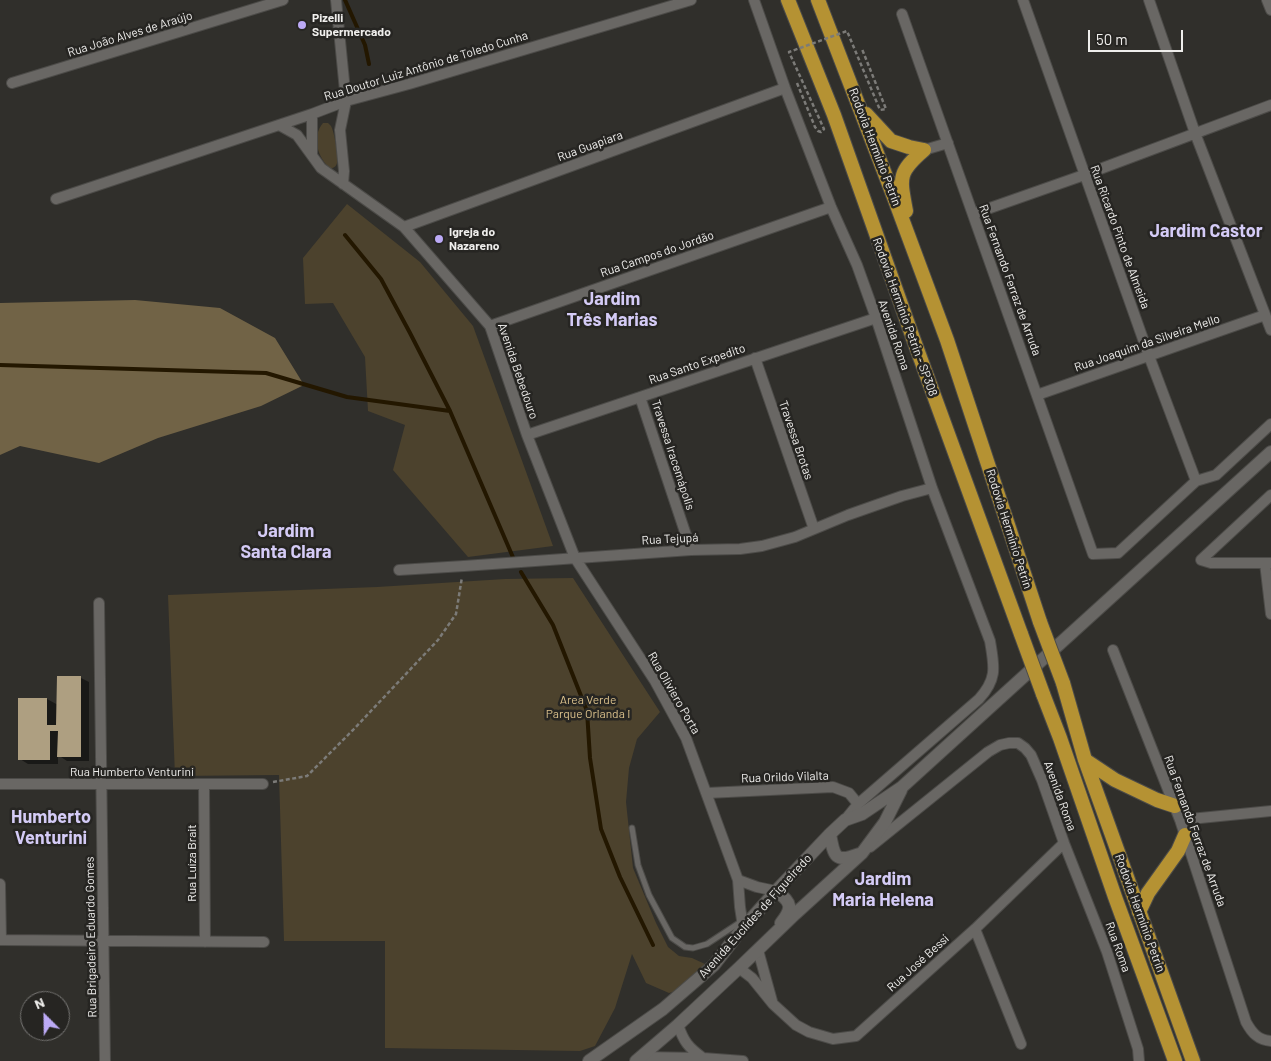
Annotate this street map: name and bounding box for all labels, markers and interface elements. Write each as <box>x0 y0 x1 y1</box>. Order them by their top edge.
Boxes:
street label: Rua João Alves de Araújo <box>66 8 194 60</box>
place label: Pizelli Supermercado <box>312 11 391 39</box>
marker: Pizelli Supermercado <box>296 19 308 31</box>
scale bar <box>1091 20 1186 52</box>
street label: Rua Doutor Luiz Antônio de Toledo Cunha <box>322 28 530 104</box>
text: 50 m <box>1096 30 1128 48</box>
street label: Rodovia Hermínio Petrin <box>846 86 904 208</box>
street label: Rua Guapiara <box>555 128 625 164</box>
street label: Rua Ricardo Pinto de Almeida <box>1087 163 1153 311</box>
street label: Rua Fernando Ferraz de Arruda <box>976 203 1044 357</box>
district label: Jardim Castor <box>1149 220 1263 242</box>
place label: Igreja do Nazareno <box>449 225 499 253</box>
street label: Rua Campos do Jordão <box>598 228 716 280</box>
marker: Igreja do Nazareno <box>433 233 445 245</box>
street label: Rodovia Hermínio Petrin - SP308 <box>870 236 940 398</box>
district label: Jardim Três Marias <box>567 288 657 330</box>
street label: Avenida Roma <box>875 298 913 372</box>
street label: Rua Joaquim da Silveira Mello <box>1072 311 1222 375</box>
street label: Avenida Bebedouro <box>495 321 541 421</box>
street label: Rua Santo Expedito <box>647 341 747 387</box>
street label: Travessa Iracemápolis <box>648 398 698 512</box>
street label: Travessa Brotas <box>776 398 816 482</box>
street label: Rodovia Hermínio Petrin <box>983 467 1035 591</box>
district label: Jardim Santa Clara <box>240 520 332 562</box>
street label: Rua Tejupá <box>641 530 699 548</box>
street label: Rua Oliviero Porta <box>645 649 703 737</box>
park label: Area Verde Parque Orlanda I <box>546 693 630 721</box>
street label: Rua Fernando Ferraz de Arruda <box>1161 754 1229 908</box>
street label: Avenida Roma <box>1041 759 1079 833</box>
street label: Rua Humberto Venturini <box>70 765 194 779</box>
street label: Rua Orildo Vilalta <box>741 768 829 786</box>
district label: Humberto Venturini <box>11 806 91 849</box>
street label: Rua Luíza Brait <box>185 824 199 902</box>
street label: Avenida Euclides de Figueiredo <box>696 851 814 981</box>
street label: Rodovia Hermínio Petrin <box>1112 852 1168 974</box>
street label: Rua Brigadeiro Eduardo Gomes <box>82 856 100 1018</box>
district label: Jardim Maria Helena <box>832 868 934 911</box>
street label: Rua Roma <box>1102 920 1134 974</box>
street label: Rua José Bessi <box>884 931 952 995</box>
north arrow <box>20 991 70 1041</box>
text: N <box>32 993 47 1012</box>

